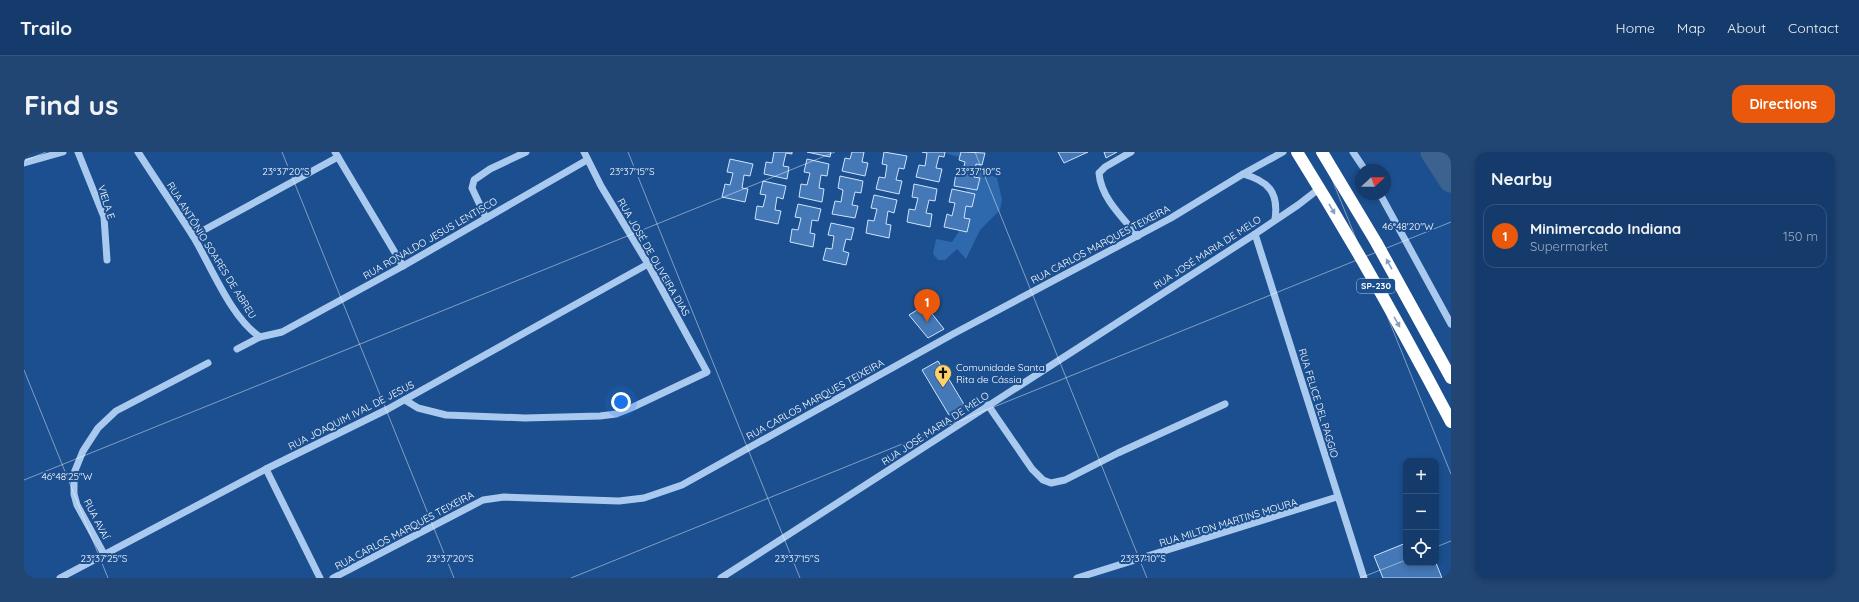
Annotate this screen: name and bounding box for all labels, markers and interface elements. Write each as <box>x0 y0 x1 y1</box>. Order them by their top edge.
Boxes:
text: Trailo <box>20 16 72 40</box>
text: Home <box>1616 19 1655 37</box>
text: Map <box>1677 19 1705 37</box>
text: About <box>1727 19 1766 37</box>
text: Contact <box>1788 19 1839 37</box>
button: Directions <box>1732 85 1835 123</box>
text: Find us <box>24 87 118 122</box>
north arrow <box>1355 164 1391 200</box>
text: 23°37'20"S <box>262 165 310 178</box>
text: 23°37'15"S <box>610 165 655 178</box>
text: 23°37'10"S <box>955 165 1001 178</box>
text: Nearby <box>1491 168 1552 189</box>
street label: RUA ANTÔNIO SOARES DE ABREU <box>164 179 259 321</box>
street label: VIELA E <box>95 183 118 221</box>
street label: RUA RONALDO JESUS LENTISCO <box>361 194 500 282</box>
street label: RUA JOSÉ DE OLIVEIRA DIAS <box>614 196 693 319</box>
street label: RUA CARLOS MARQUES TEIXEIRA <box>1028 202 1172 287</box>
one-way arrow <box>1328 203 1335 215</box>
street label: RUA JOSÉ MARIA DE MELO <box>1151 213 1264 292</box>
text: Minimercado Indiana <box>1530 219 1681 238</box>
text: 46°48'20"W <box>1382 220 1434 233</box>
text: 1 <box>1502 228 1508 244</box>
text: 150 m <box>1783 228 1818 244</box>
text: Supermarket <box>1530 238 1608 254</box>
one-way arrow <box>1385 258 1392 270</box>
road number: SP-230 <box>1357 279 1395 293</box>
pin: 1 <box>914 289 940 322</box>
one-way arrow <box>1393 316 1400 328</box>
street label: RUA FELICE DEL PAGGIO <box>1296 347 1341 460</box>
street label: RUA CARLOS MARQUES TEIXEIRA <box>744 356 887 443</box>
place label: Comunidade Santa Rita de Cássia <box>956 361 1045 386</box>
church icon: Comunidade Santa Rita de Cássia <box>933 363 953 388</box>
street label: RUA JOAQUIM IVAL DE JESUS <box>286 378 417 453</box>
street label: RUA JOSÉ MARIA DE MELO <box>879 389 992 468</box>
your location <box>611 392 631 412</box>
map controls <box>1403 458 1439 566</box>
button: + <box>1403 458 1439 494</box>
text: 46°48'25"W <box>41 470 93 483</box>
street label: RUA CARLOS MARQUES TEIXEIRA <box>332 488 476 573</box>
button: − <box>1403 494 1439 530</box>
street label: RUA MILTON MARTINS MOURA <box>1158 495 1299 550</box>
street label: RUA AVAÍ <box>81 497 112 542</box>
button: locate <box>1403 530 1439 566</box>
text: 23°37'25"S <box>81 552 128 565</box>
text: 23°37'20"S <box>426 552 474 565</box>
text: 23°37'15"S <box>775 552 820 565</box>
text: 23°37'10"S <box>1120 552 1166 565</box>

